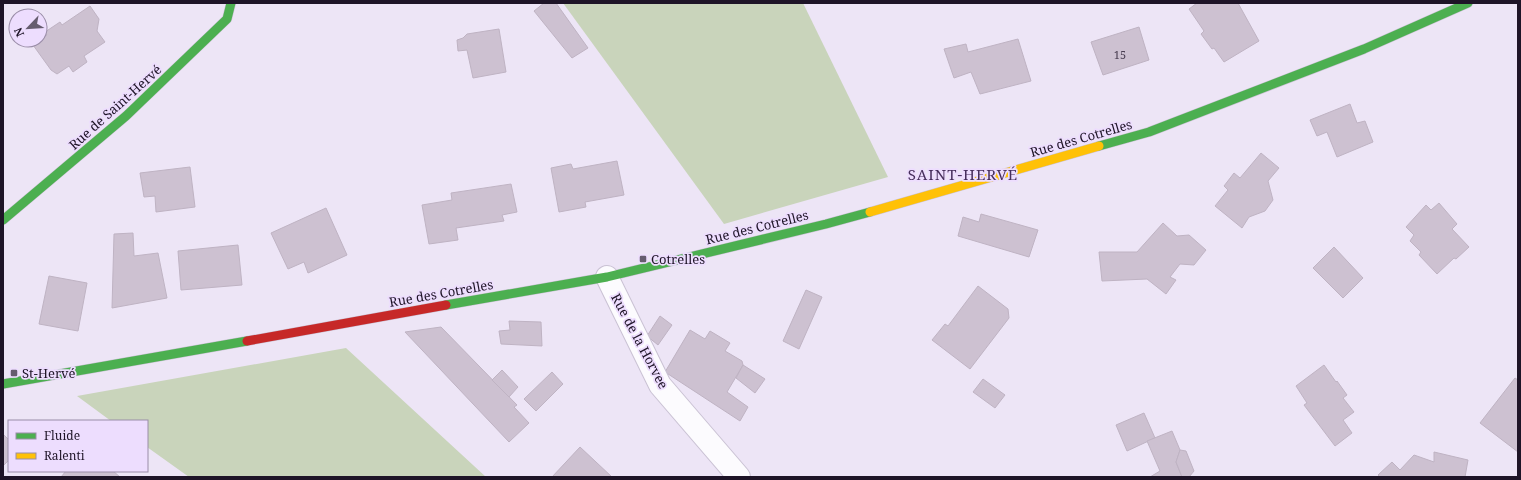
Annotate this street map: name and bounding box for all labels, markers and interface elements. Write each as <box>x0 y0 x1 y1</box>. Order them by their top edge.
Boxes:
north arrow <box>8 8 48 48</box>
text: N <box>10 25 27 40</box>
house number: 15 <box>1114 47 1126 62</box>
street label: Rue de Saint-Hervé <box>65 61 165 153</box>
street label: Rue des Cotrelles <box>1028 115 1134 161</box>
district label: SAINT-HERVÉ <box>908 164 1018 184</box>
street label: Rue des Cotrelles <box>704 205 810 248</box>
place label: Cotrelles <box>651 250 705 268</box>
marker: Cotrelles <box>638 254 648 264</box>
street label: Rue des Cotrelles <box>388 275 495 311</box>
street label: Rue de la Horvee <box>607 290 673 392</box>
place label: St-Hervé <box>22 364 76 382</box>
marker: St-Hervé <box>9 368 19 378</box>
legend <box>8 420 148 472</box>
text: Fluide <box>44 427 80 444</box>
text: Ralenti <box>44 447 85 464</box>

